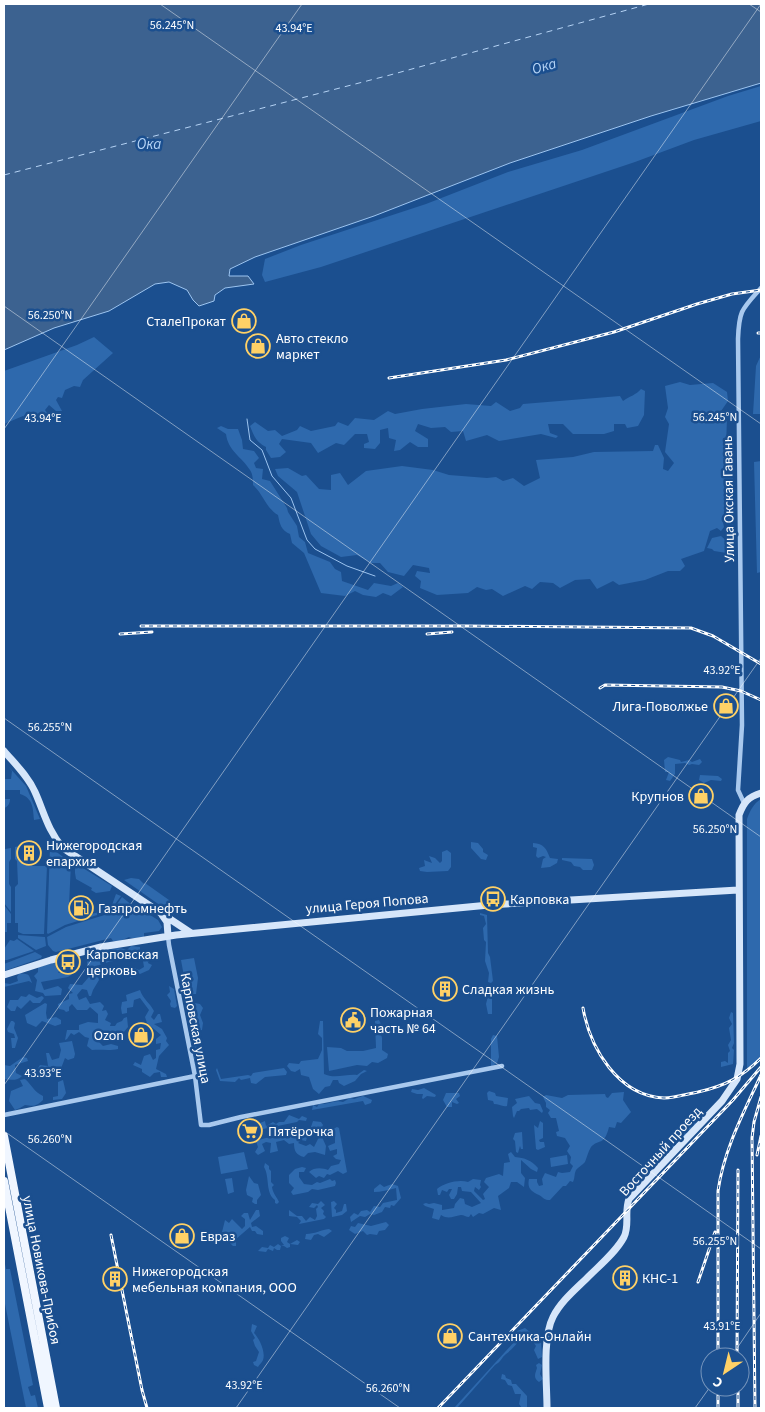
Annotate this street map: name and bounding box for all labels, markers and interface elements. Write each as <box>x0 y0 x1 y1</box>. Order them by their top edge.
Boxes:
text: 56.245°N <box>150 17 194 34</box>
text: 43.94°E <box>275 20 313 37</box>
water label: Ока <box>529 53 559 80</box>
water label: Ока <box>137 134 161 155</box>
text: 56.250°N <box>28 307 72 324</box>
shop icon: СталеПрокат <box>231 308 257 334</box>
place label: СталеПрокат <box>146 312 227 332</box>
place label: Авто стекло маркет <box>276 329 348 365</box>
shop icon: Авто стекло маркет <box>245 333 271 359</box>
text: 56.245°N <box>693 409 737 426</box>
text: 43.94°E <box>24 410 62 427</box>
street label: Улица Окская Гавань <box>718 435 740 563</box>
text: 43.92°E <box>703 662 741 679</box>
shop icon: Лига-Поволжье <box>713 693 739 719</box>
place label: Лига-Поволжье <box>612 697 708 717</box>
text: 56.255°N <box>28 719 72 736</box>
shop icon: Крупнов <box>688 783 714 809</box>
place label: Крупнов <box>631 787 684 807</box>
text: 56.250°N <box>693 821 737 838</box>
place label: Нижегородская епархия <box>46 836 142 872</box>
building icon: Нижегородская епархия <box>16 840 42 866</box>
bus stop icon: Карповка <box>480 886 506 912</box>
street label: улица Героя Попова <box>305 889 429 919</box>
place label: Карповка <box>510 890 569 910</box>
fuel station icon: Газпромнефть <box>68 895 94 921</box>
place label: Газпромнефть <box>98 899 187 919</box>
place label: Карповская церковь <box>86 945 159 981</box>
bus stop icon: Карповская церковь <box>55 949 81 975</box>
street label: Карповская улица <box>174 971 216 1085</box>
building icon: Сладкая жизнь <box>432 976 458 1002</box>
place label: Сладкая жизнь <box>462 980 555 1000</box>
place label: Пожарная часть № 64 <box>370 1003 436 1039</box>
public building icon: Пожарная часть № 64 <box>340 1007 366 1033</box>
shop icon: Ozon <box>128 1022 154 1048</box>
place label: Ozon <box>94 1026 124 1046</box>
text: 43.93°E <box>24 1065 62 1082</box>
street label: Восточный проезд <box>615 1102 707 1201</box>
supermarket icon: Пятёрочка <box>237 1118 263 1144</box>
place label: Пятёрочка <box>268 1122 334 1142</box>
text: 56.260°N <box>28 1131 72 1148</box>
street label: улица Новикова-Прибоя <box>17 1194 65 1346</box>
shop icon: Евраз <box>169 1223 195 1249</box>
place label: Евраз <box>200 1227 236 1247</box>
text: 56.255°N <box>693 1233 737 1250</box>
place label: Нижегородская мебельная компания, ООО <box>132 1262 297 1298</box>
building icon: КНС-1 <box>612 1265 638 1291</box>
building icon: Нижегородская мебельная компания, ООО <box>102 1266 128 1292</box>
place label: КНС-1 <box>642 1269 678 1289</box>
text: 43.91°E <box>703 1318 741 1335</box>
shop icon: Сантехника-Онлайн <box>437 1323 463 1349</box>
place label: Сантехника-Онлайн <box>468 1327 592 1347</box>
north arrow <box>700 1347 750 1397</box>
text: С <box>709 1371 727 1392</box>
text: 43.92°E <box>225 1377 263 1394</box>
text: 56.260°N <box>366 1380 410 1397</box>

